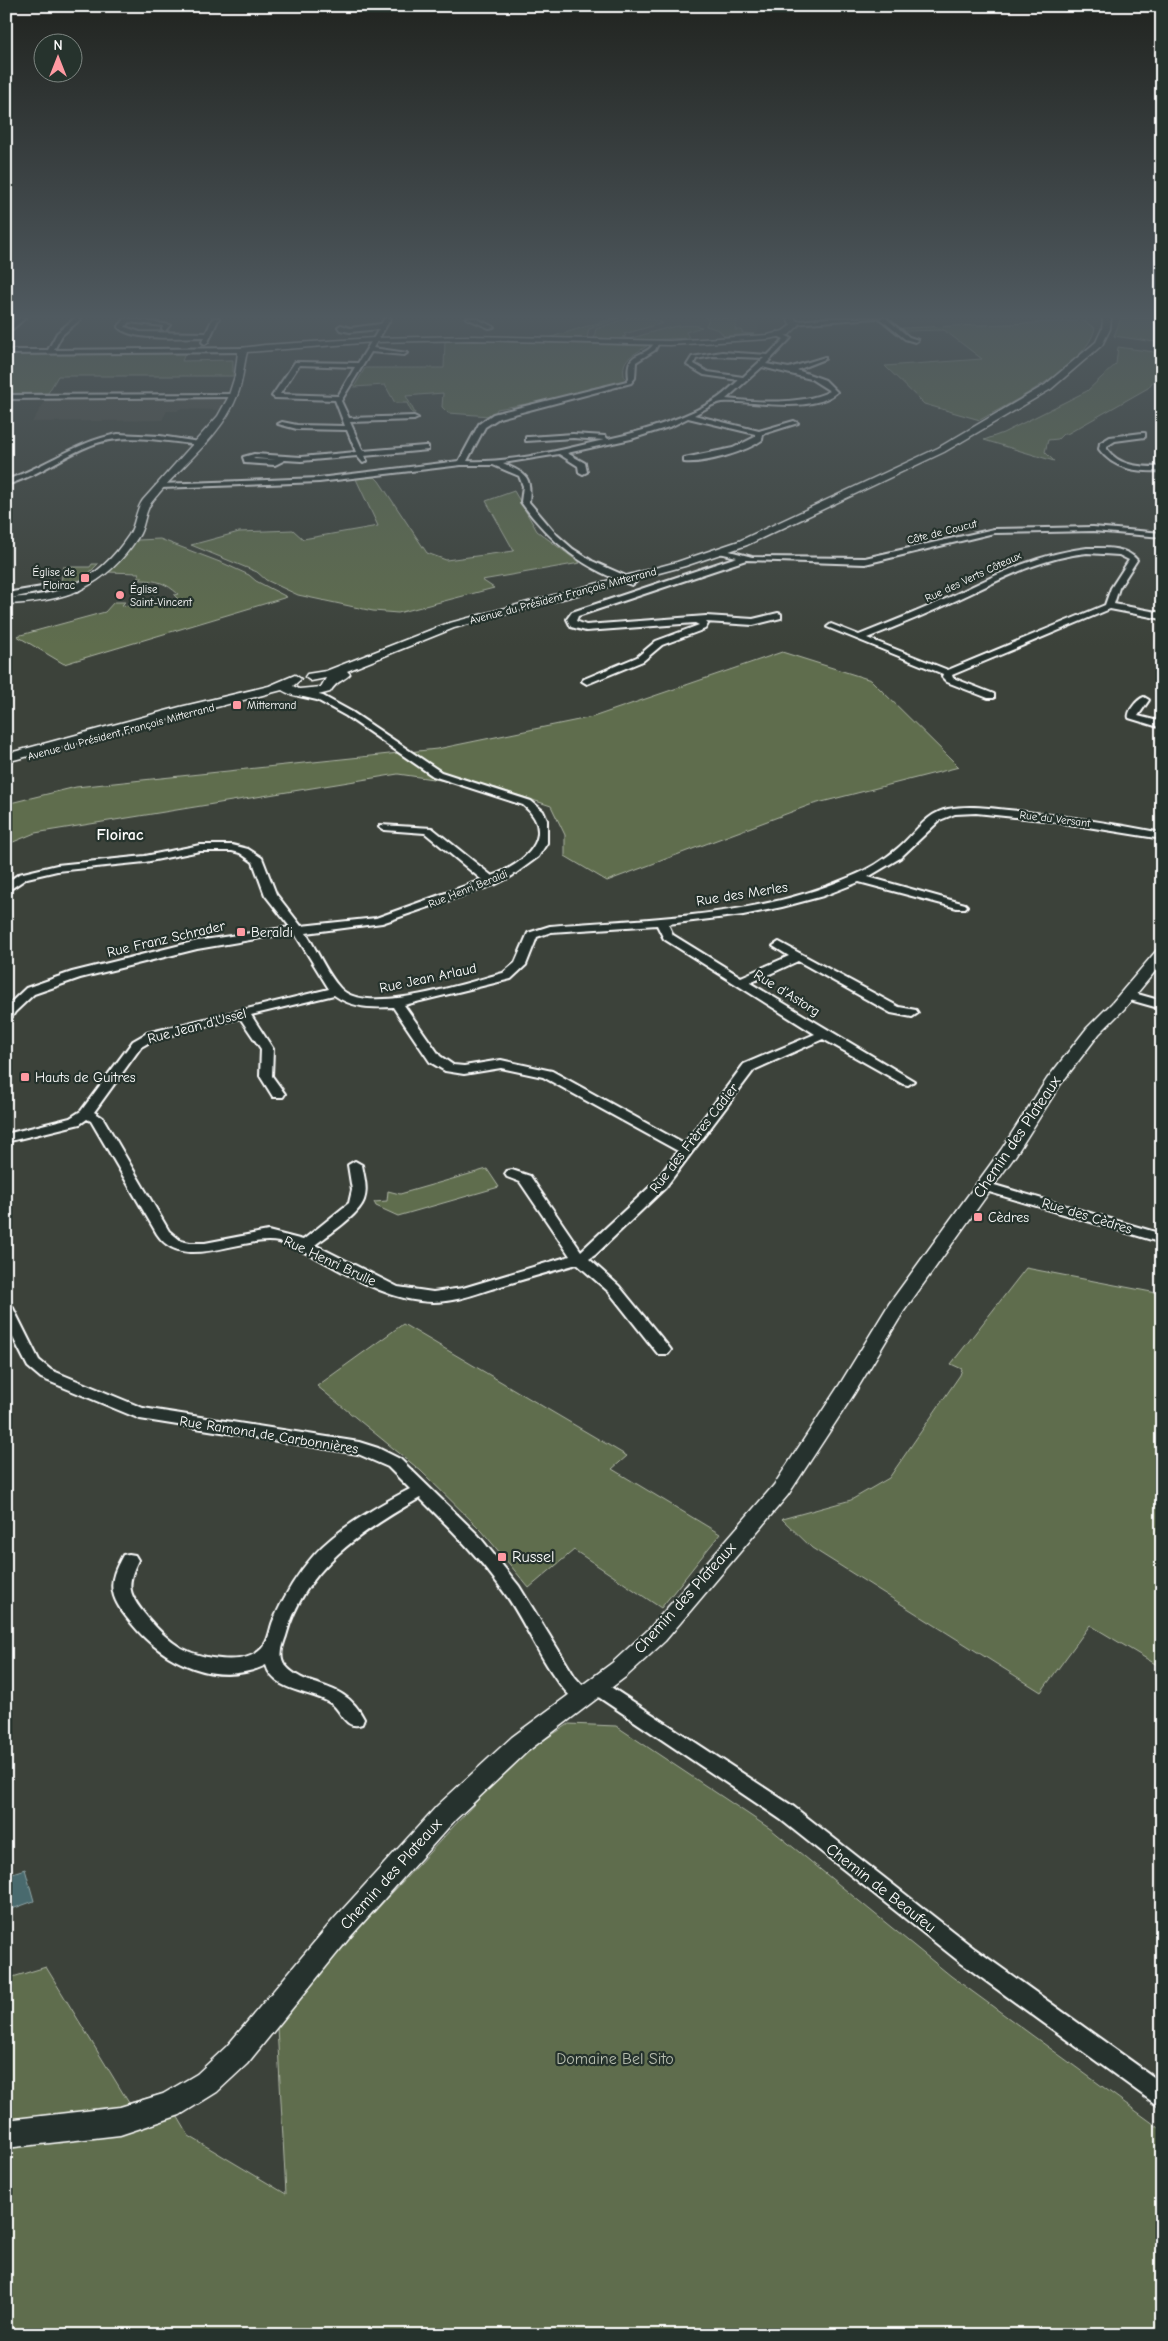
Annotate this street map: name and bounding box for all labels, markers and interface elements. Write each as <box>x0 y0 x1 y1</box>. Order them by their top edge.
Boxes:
north arrow <box>32 32 82 82</box>
text: N <box>53 37 63 54</box>
street label: Côte de Coucut <box>906 517 979 547</box>
street label: Rue des Verts Côteaux <box>923 549 1024 605</box>
place label: Église de Floirac <box>33 565 76 592</box>
street label: Avenue du Président François Mitterrand <box>468 565 658 627</box>
marker: Église de Floirac <box>79 572 91 584</box>
place label: Église Saint-Vincent <box>130 582 193 609</box>
marker: Église Saint-Vincent <box>114 589 126 601</box>
marker: Mitterrand <box>231 699 243 711</box>
place label: Mitterrand <box>247 699 296 712</box>
street label: Avenue du Président François Mitterrand <box>26 701 216 763</box>
street label: Rue du Versant <box>1019 808 1092 830</box>
district label: Floirac <box>97 826 144 844</box>
street label: Rue Henri Beraldi <box>426 867 510 911</box>
street label: Rue des Merles <box>695 878 789 910</box>
street label: Rue Franz Schrader <box>105 917 227 961</box>
place label: Beraldi <box>251 924 293 941</box>
marker: Beraldi <box>235 926 247 938</box>
street label: Rue Jean Arlaud <box>378 959 478 997</box>
street label: Rue d'Astorg <box>751 966 823 1020</box>
street label: Rue Jean d'Ussel <box>146 1005 248 1047</box>
place label: Hauts de Guitres <box>35 1069 136 1086</box>
marker: Hauts de Guitres <box>19 1071 31 1083</box>
street label: Chemin des Plateaux <box>970 1072 1065 1201</box>
street label: Rue des Frères Cadier <box>646 1080 742 1196</box>
street label: Rue des Cèdres <box>1040 1194 1134 1238</box>
place label: Cèdres <box>988 1209 1029 1226</box>
marker: Cèdres <box>972 1211 984 1223</box>
street label: Rue Henri Brulle <box>281 1232 379 1290</box>
street label: Rue Ramond de Carbonnières <box>178 1412 360 1458</box>
street label: Chemin des Plateaux <box>631 1539 740 1657</box>
place label: Russel <box>512 1548 555 1566</box>
marker: Russel <box>496 1551 508 1563</box>
street label: Chemin des Plateaux <box>337 1815 446 1933</box>
street label: Chemin de Beaufeu <box>823 1840 939 1936</box>
park label: Domaine Bel Sito <box>556 2050 674 2068</box>

